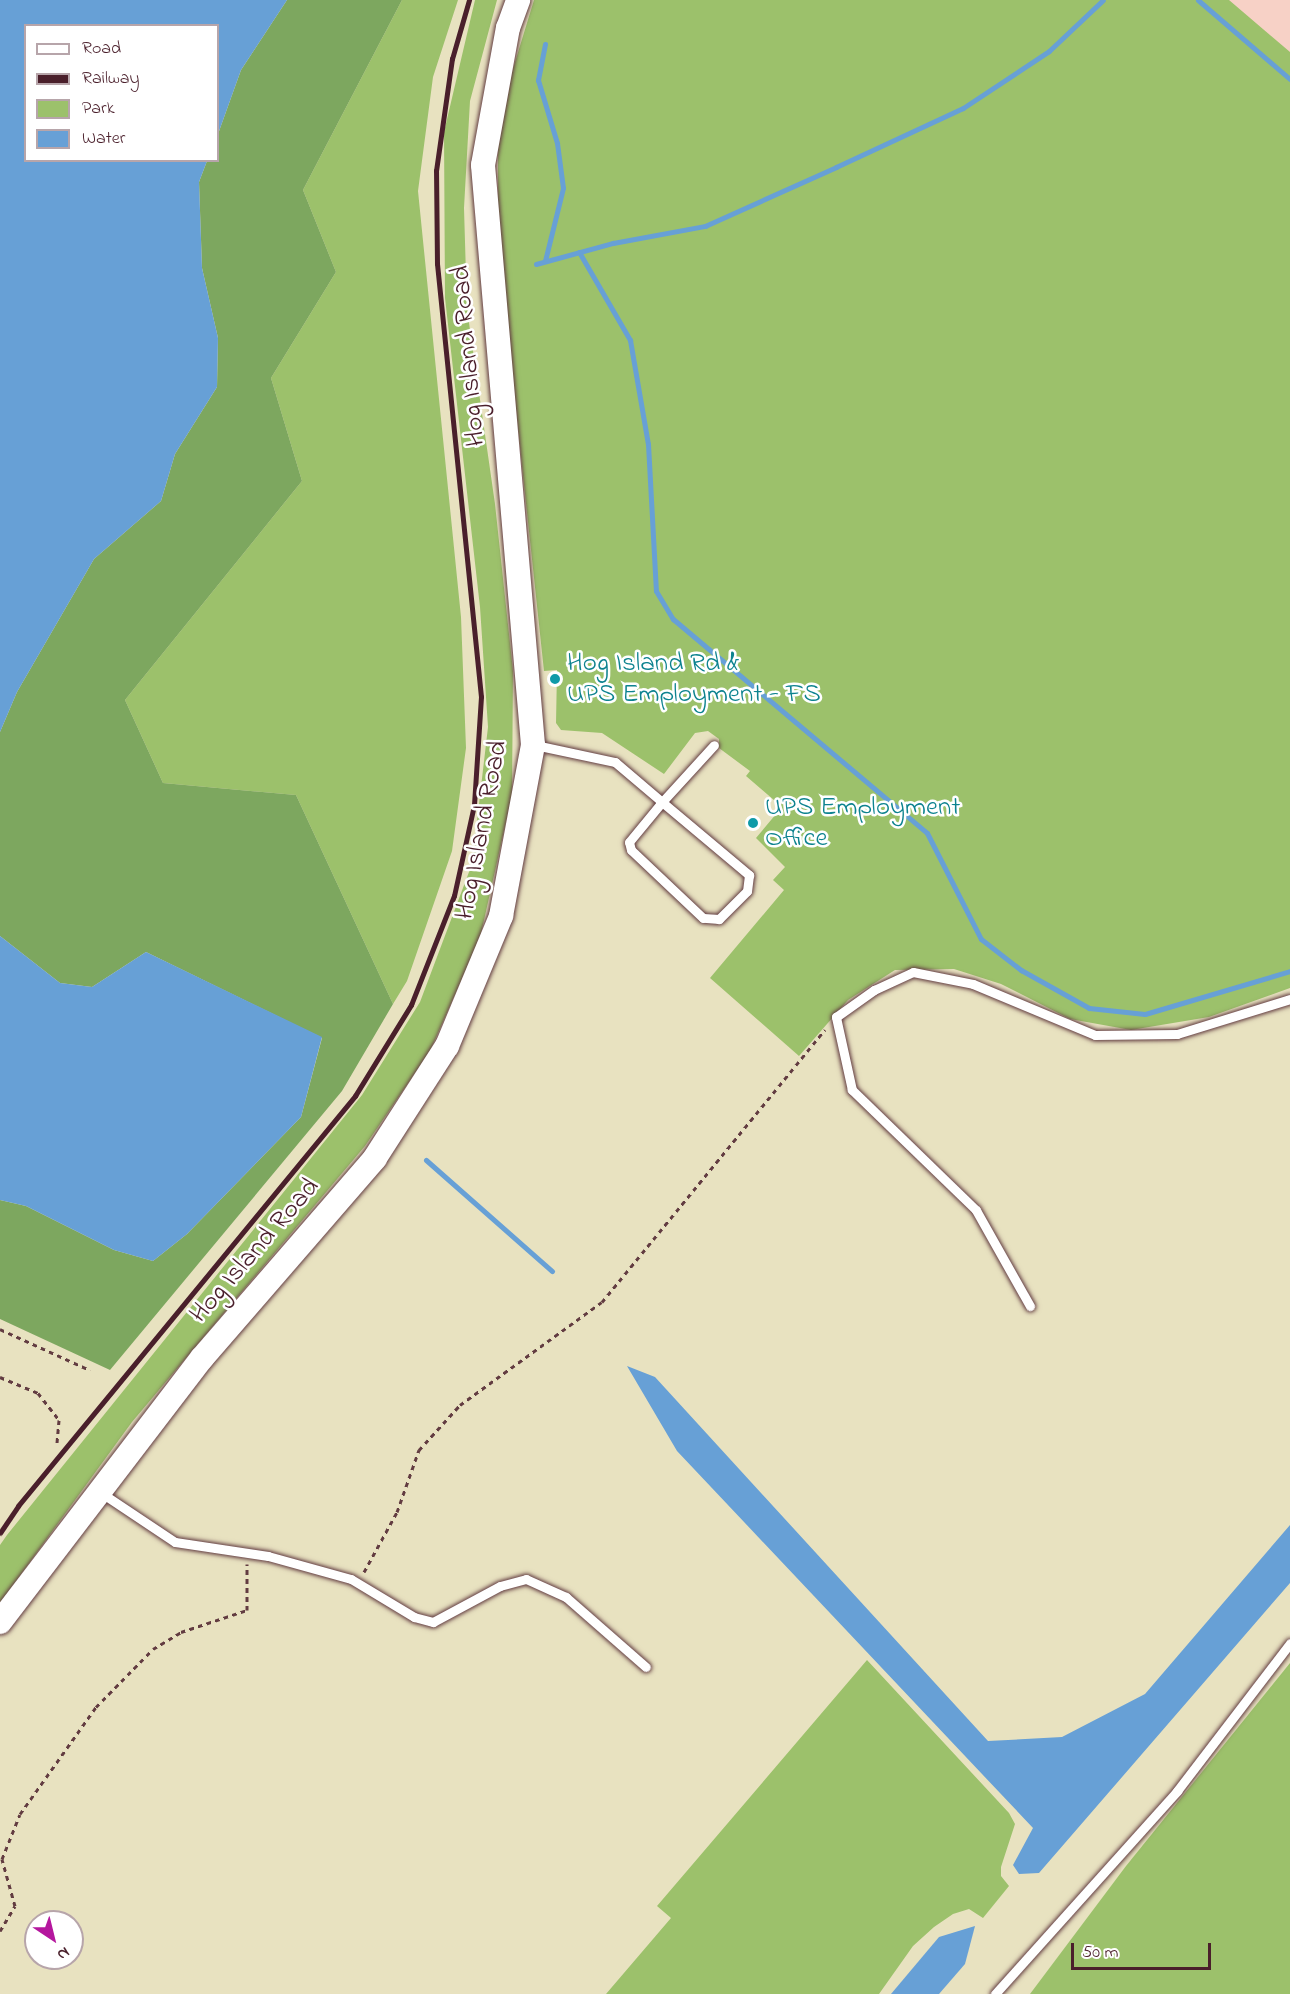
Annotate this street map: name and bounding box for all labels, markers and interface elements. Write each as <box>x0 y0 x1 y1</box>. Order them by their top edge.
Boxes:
legend <box>24 24 219 162</box>
text: Road <box>82 36 121 62</box>
text: Railway <box>82 66 139 92</box>
text: Park <box>82 96 115 122</box>
text: Water <box>82 126 125 152</box>
street label: Hog Island Road <box>445 264 493 448</box>
place label: Hog Island Rd & UPS Employment - FS <box>567 647 821 710</box>
marker: Hog Island Rd & UPS Employment - FS <box>548 672 562 686</box>
street label: Hog Island Road <box>449 738 515 922</box>
place label: UPS Employment Office <box>765 791 960 854</box>
marker: UPS Employment Office <box>746 816 760 830</box>
street label: Hog Island Road <box>183 1172 327 1330</box>
north arrow <box>24 1910 84 1970</box>
scale bar <box>1074 1931 1214 1969</box>
text: N <box>52 1940 74 1966</box>
text: 50 m <box>1082 1940 1119 1966</box>

